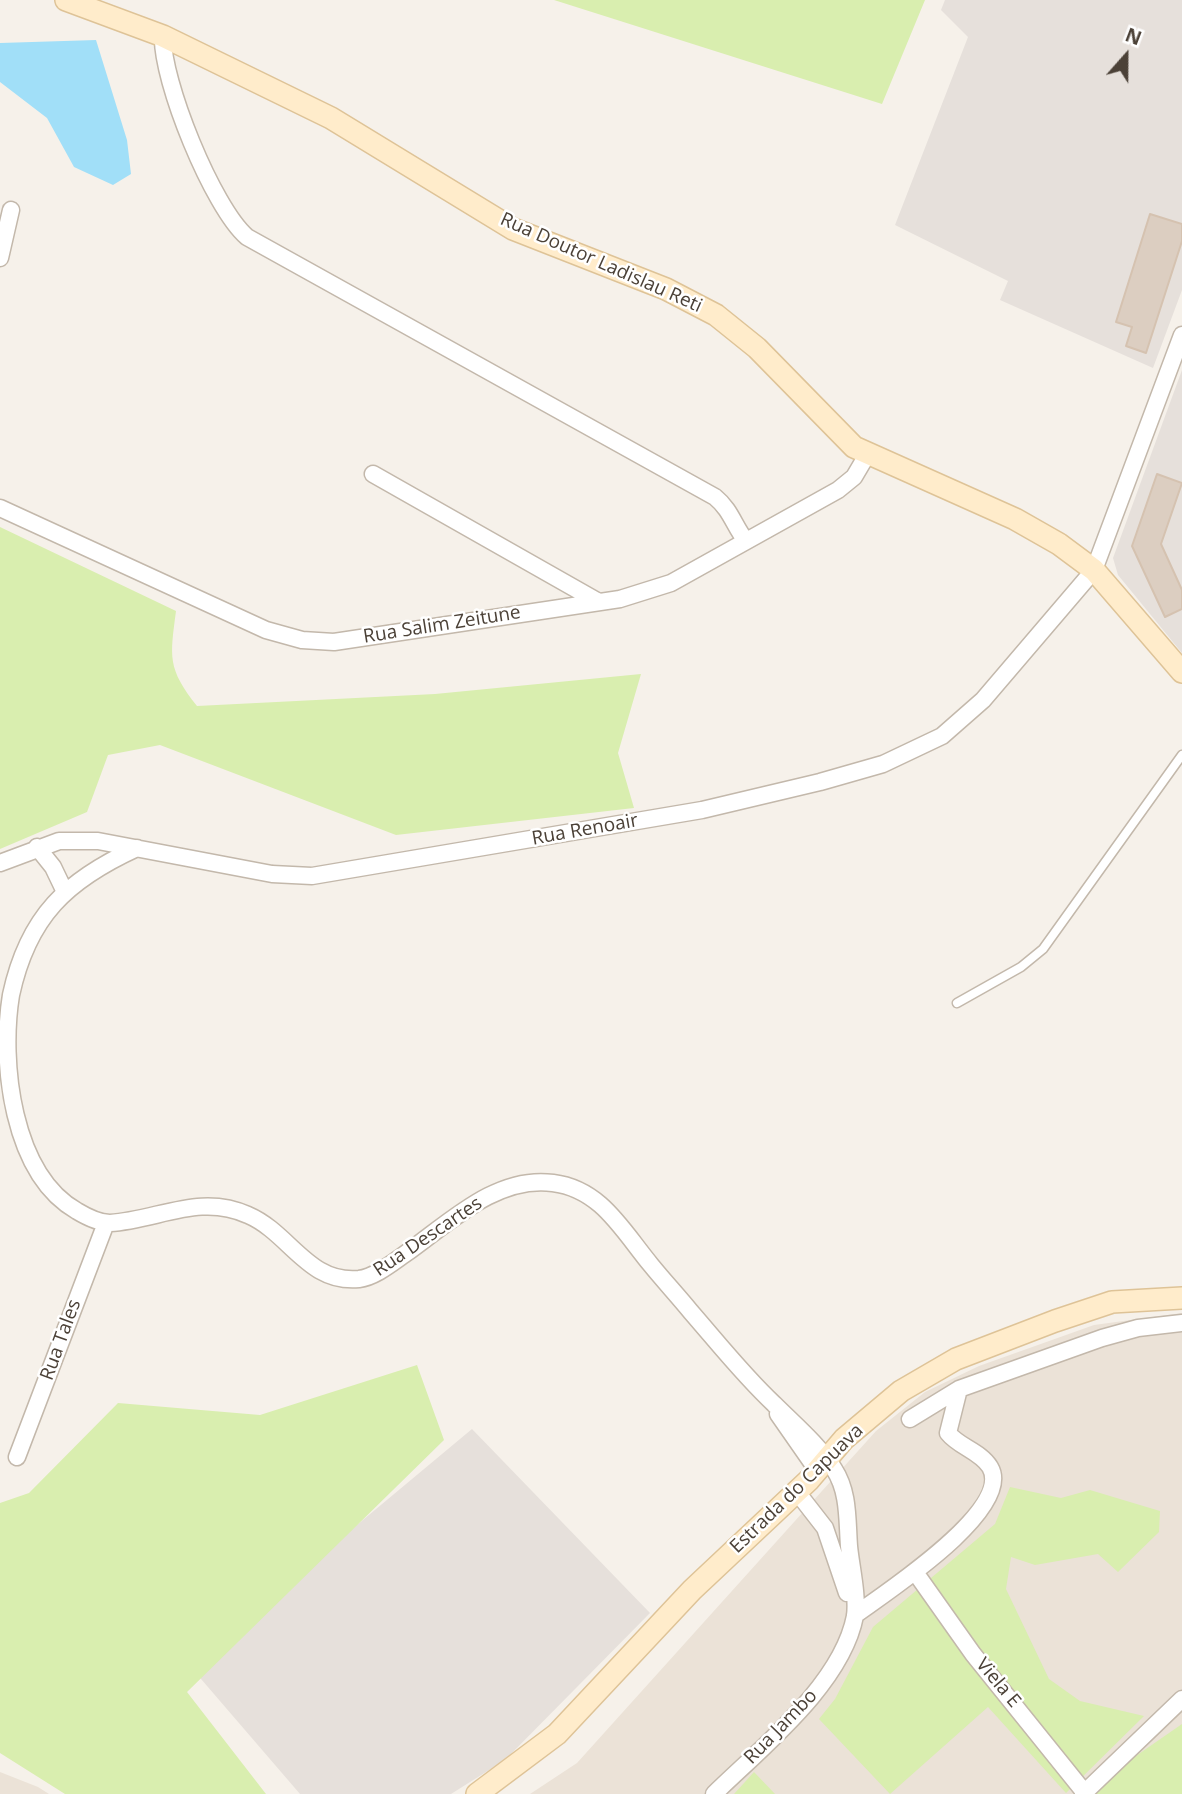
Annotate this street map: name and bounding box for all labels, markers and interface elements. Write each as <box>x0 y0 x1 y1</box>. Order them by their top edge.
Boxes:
north arrow <box>1091 21 1161 91</box>
text: N <box>1122 21 1145 51</box>
street label: Rua Doutor Ladislau Reti <box>497 208 705 318</box>
street label: Rua Salim Zeitune <box>362 601 522 649</box>
street label: Rua Renoair <box>530 809 640 851</box>
street label: Rua Descartes <box>369 1192 487 1282</box>
street label: Rua Tales <box>36 1296 86 1384</box>
street label: Estrada do Capuava <box>726 1420 868 1558</box>
street label: Viela E <box>971 1654 1025 1712</box>
street label: Rua Jambo <box>740 1685 822 1769</box>

